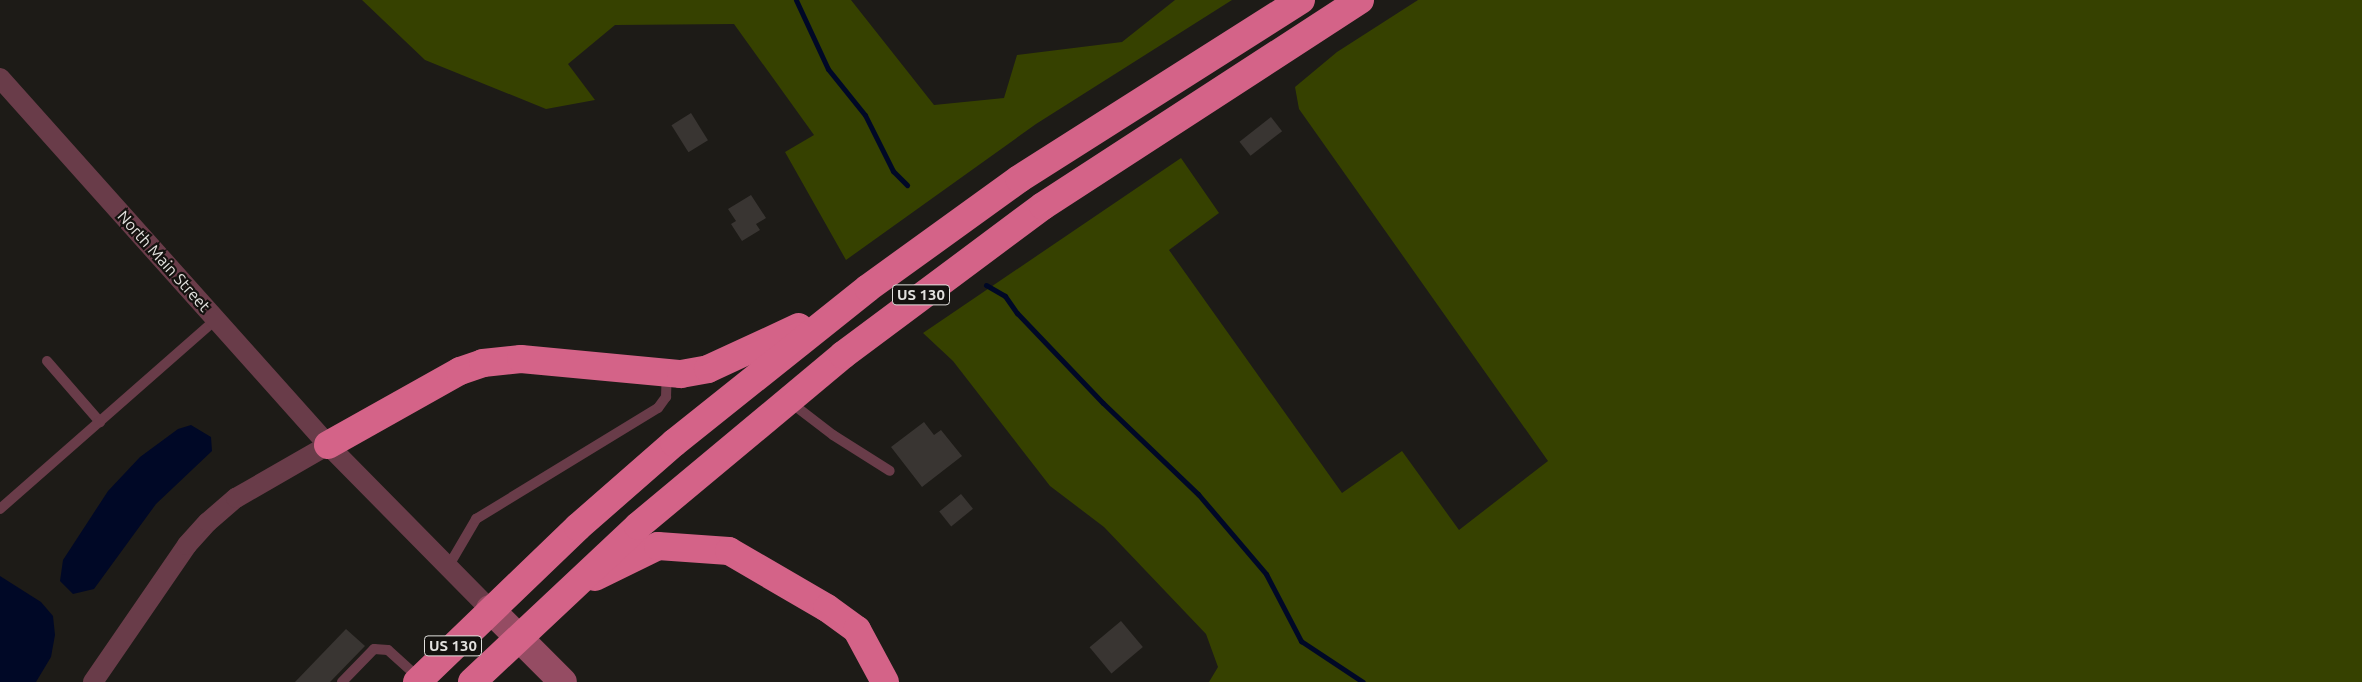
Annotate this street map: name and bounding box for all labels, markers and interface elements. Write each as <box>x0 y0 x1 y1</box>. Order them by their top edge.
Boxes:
street label: North Main Street <box>114 206 214 316</box>
road number: US 130 <box>891 282 951 308</box>
road number: US 130 <box>423 634 483 658</box>

